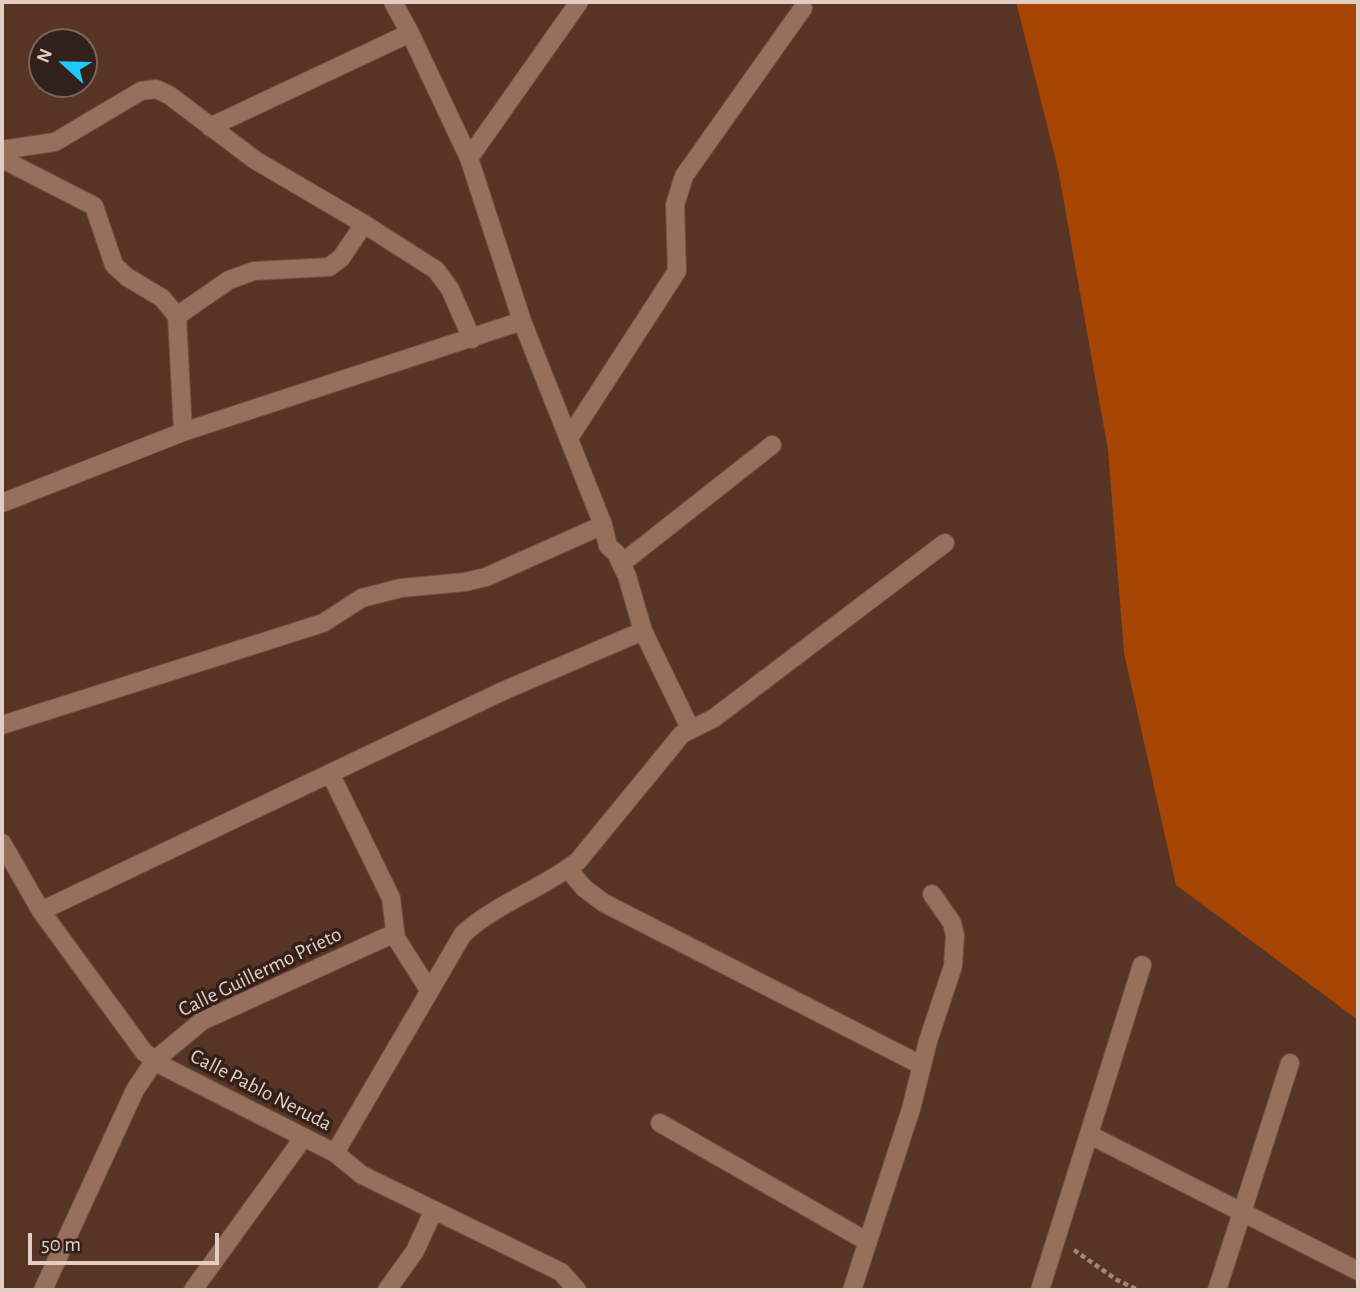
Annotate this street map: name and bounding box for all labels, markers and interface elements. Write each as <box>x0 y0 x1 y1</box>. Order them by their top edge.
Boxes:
north arrow <box>28 28 98 98</box>
text: N <box>34 46 56 65</box>
street label: Calle Guillermo Prieto <box>174 922 346 1022</box>
street label: Calle Pablo Neruda <box>186 1043 336 1137</box>
scale bar <box>32 1218 222 1262</box>
text: 50 m <box>41 1234 81 1255</box>

